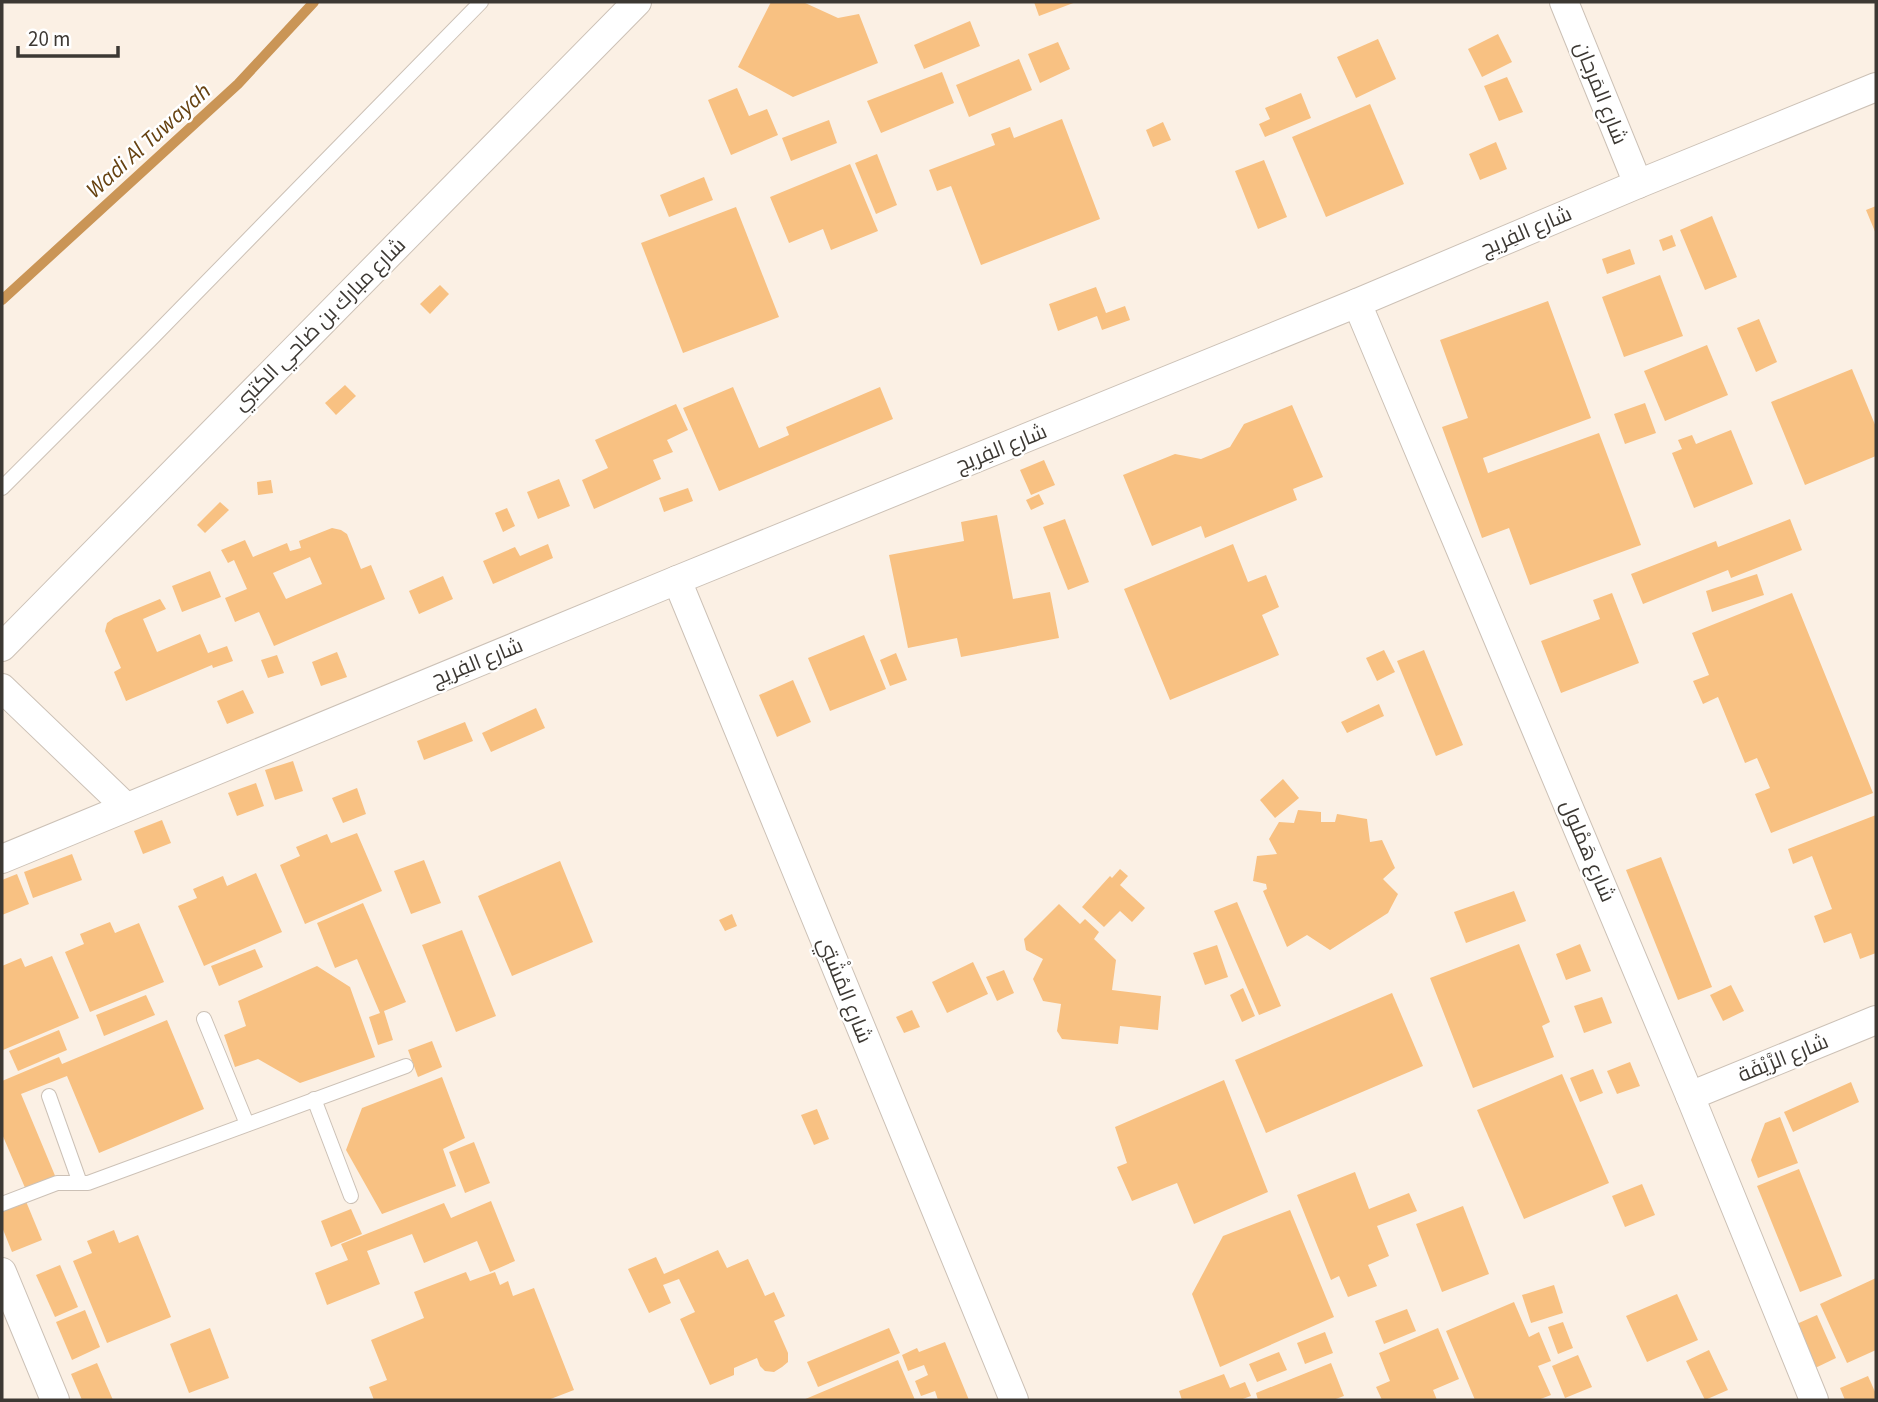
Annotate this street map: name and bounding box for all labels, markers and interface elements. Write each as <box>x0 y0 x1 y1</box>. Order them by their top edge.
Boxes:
scale bar <box>18 14 117 58</box>
text: 20 m <box>28 24 70 54</box>
street label: شارع المَرجان <box>1567 37 1635 149</box>
water label: Wadi Al Tuwayah <box>78 75 218 206</box>
street label: شارع الفِريج <box>1476 198 1576 264</box>
street label: شارع مبارك بن ضاحي الكتبي <box>226 231 413 418</box>
street label: شارع الفِريج <box>951 416 1051 480</box>
street label: شارع الفِريج <box>427 630 527 694</box>
street label: شارع هَمْلول <box>1553 795 1623 907</box>
street label: شارع المُشْتِي <box>809 932 881 1048</box>
street label: شارع الرَّيْفَة <box>1733 1026 1833 1090</box>

